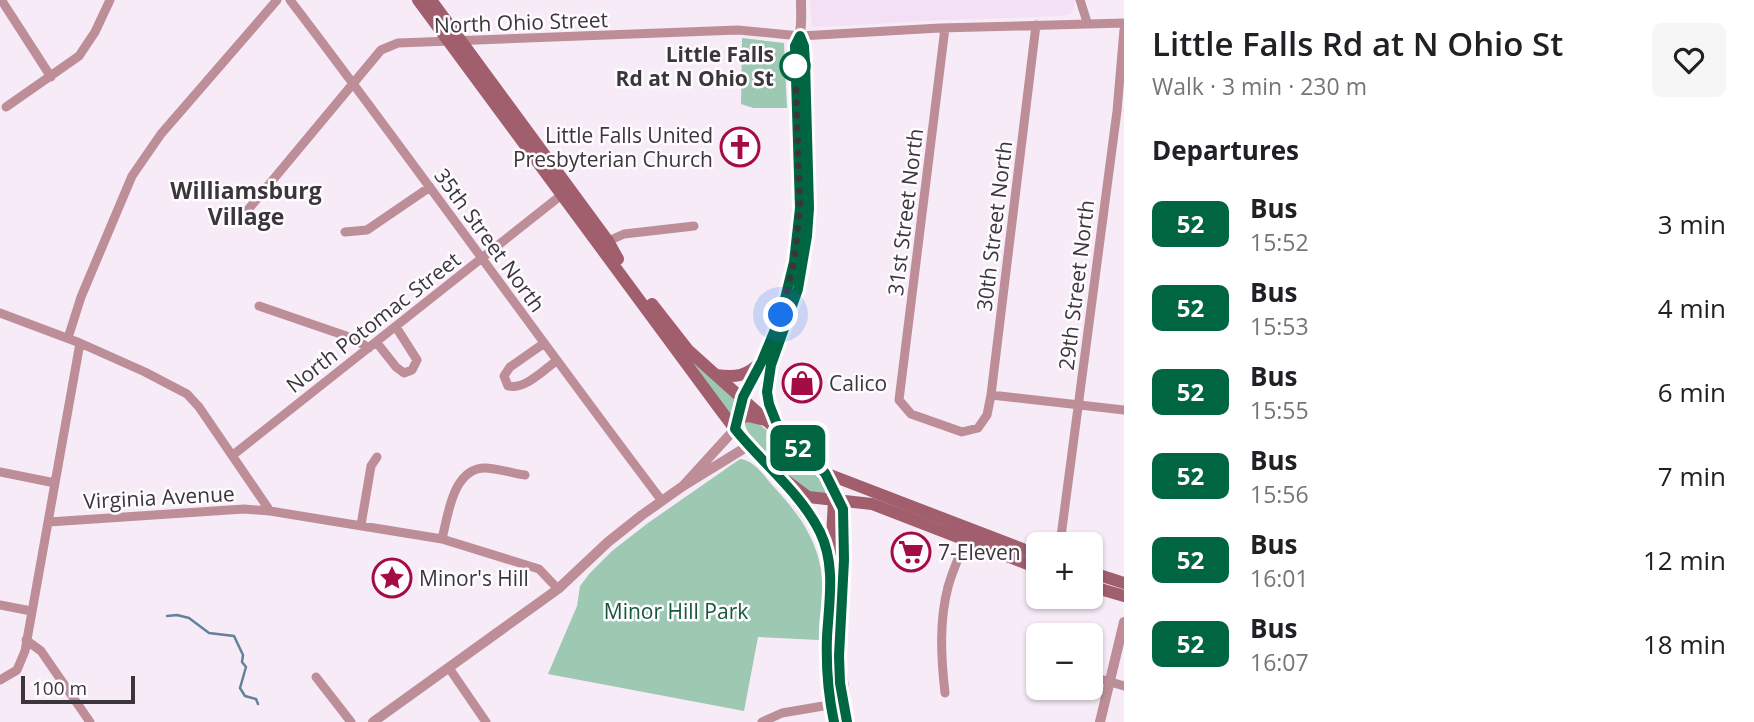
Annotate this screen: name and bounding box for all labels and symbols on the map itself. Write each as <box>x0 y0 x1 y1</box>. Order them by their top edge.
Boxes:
street label: North Ohio Street <box>434 5 608 39</box>
place label: Little Falls Rd at N Ohio St <box>616 40 774 92</box>
marker: Little Falls Rd at N Ohio St <box>780 51 810 81</box>
place label: Little Falls United Presbyterian Church <box>513 121 713 173</box>
church icon: Little Falls United Presbyterian Church <box>719 126 761 168</box>
street label: 31st Street North <box>881 127 929 297</box>
street label: 30th Street North <box>970 139 1018 313</box>
street label: 35th Street North <box>428 162 552 318</box>
district label: Williamsburg Village <box>170 174 322 232</box>
street label: 29th Street North <box>1052 198 1100 372</box>
street label: North Potomac Street <box>280 245 466 399</box>
your location <box>763 297 798 332</box>
shop icon: Calico <box>781 362 823 404</box>
place label: Calico <box>829 369 887 397</box>
line badge: 52 <box>766 425 830 471</box>
street label: Virginia Avenue <box>83 479 235 515</box>
supermarket icon: 7-Eleven <box>890 531 932 573</box>
place label: 7-Eleven <box>938 538 1021 566</box>
place icon: Minor's Hill <box>371 557 413 599</box>
place label: Minor's Hill <box>419 564 529 592</box>
park label: Minor Hill Park <box>604 597 748 625</box>
scale bar <box>21 673 135 705</box>

